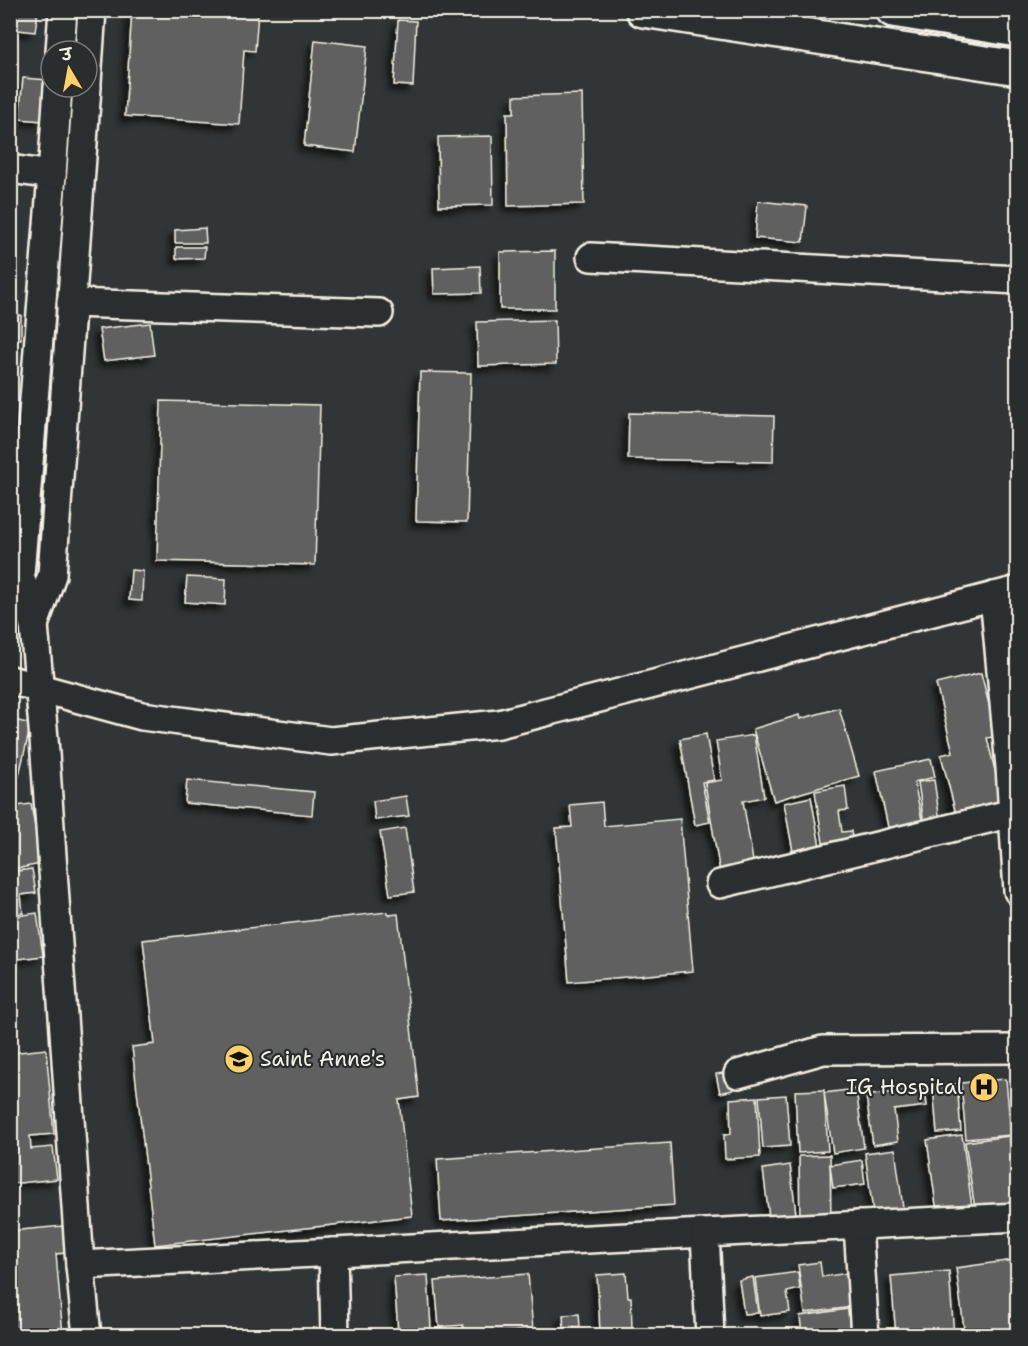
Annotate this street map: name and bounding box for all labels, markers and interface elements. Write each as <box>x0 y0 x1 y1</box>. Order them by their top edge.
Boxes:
north arrow <box>39 39 99 99</box>
text: उ <box>57 43 75 66</box>
school or university icon: Saint Anne's <box>223 1043 255 1075</box>
place label: Saint Anne's <box>260 1045 385 1073</box>
hospital icon: IG Hospital <box>968 1071 1000 1103</box>
place label: IG Hospital <box>846 1073 964 1101</box>

